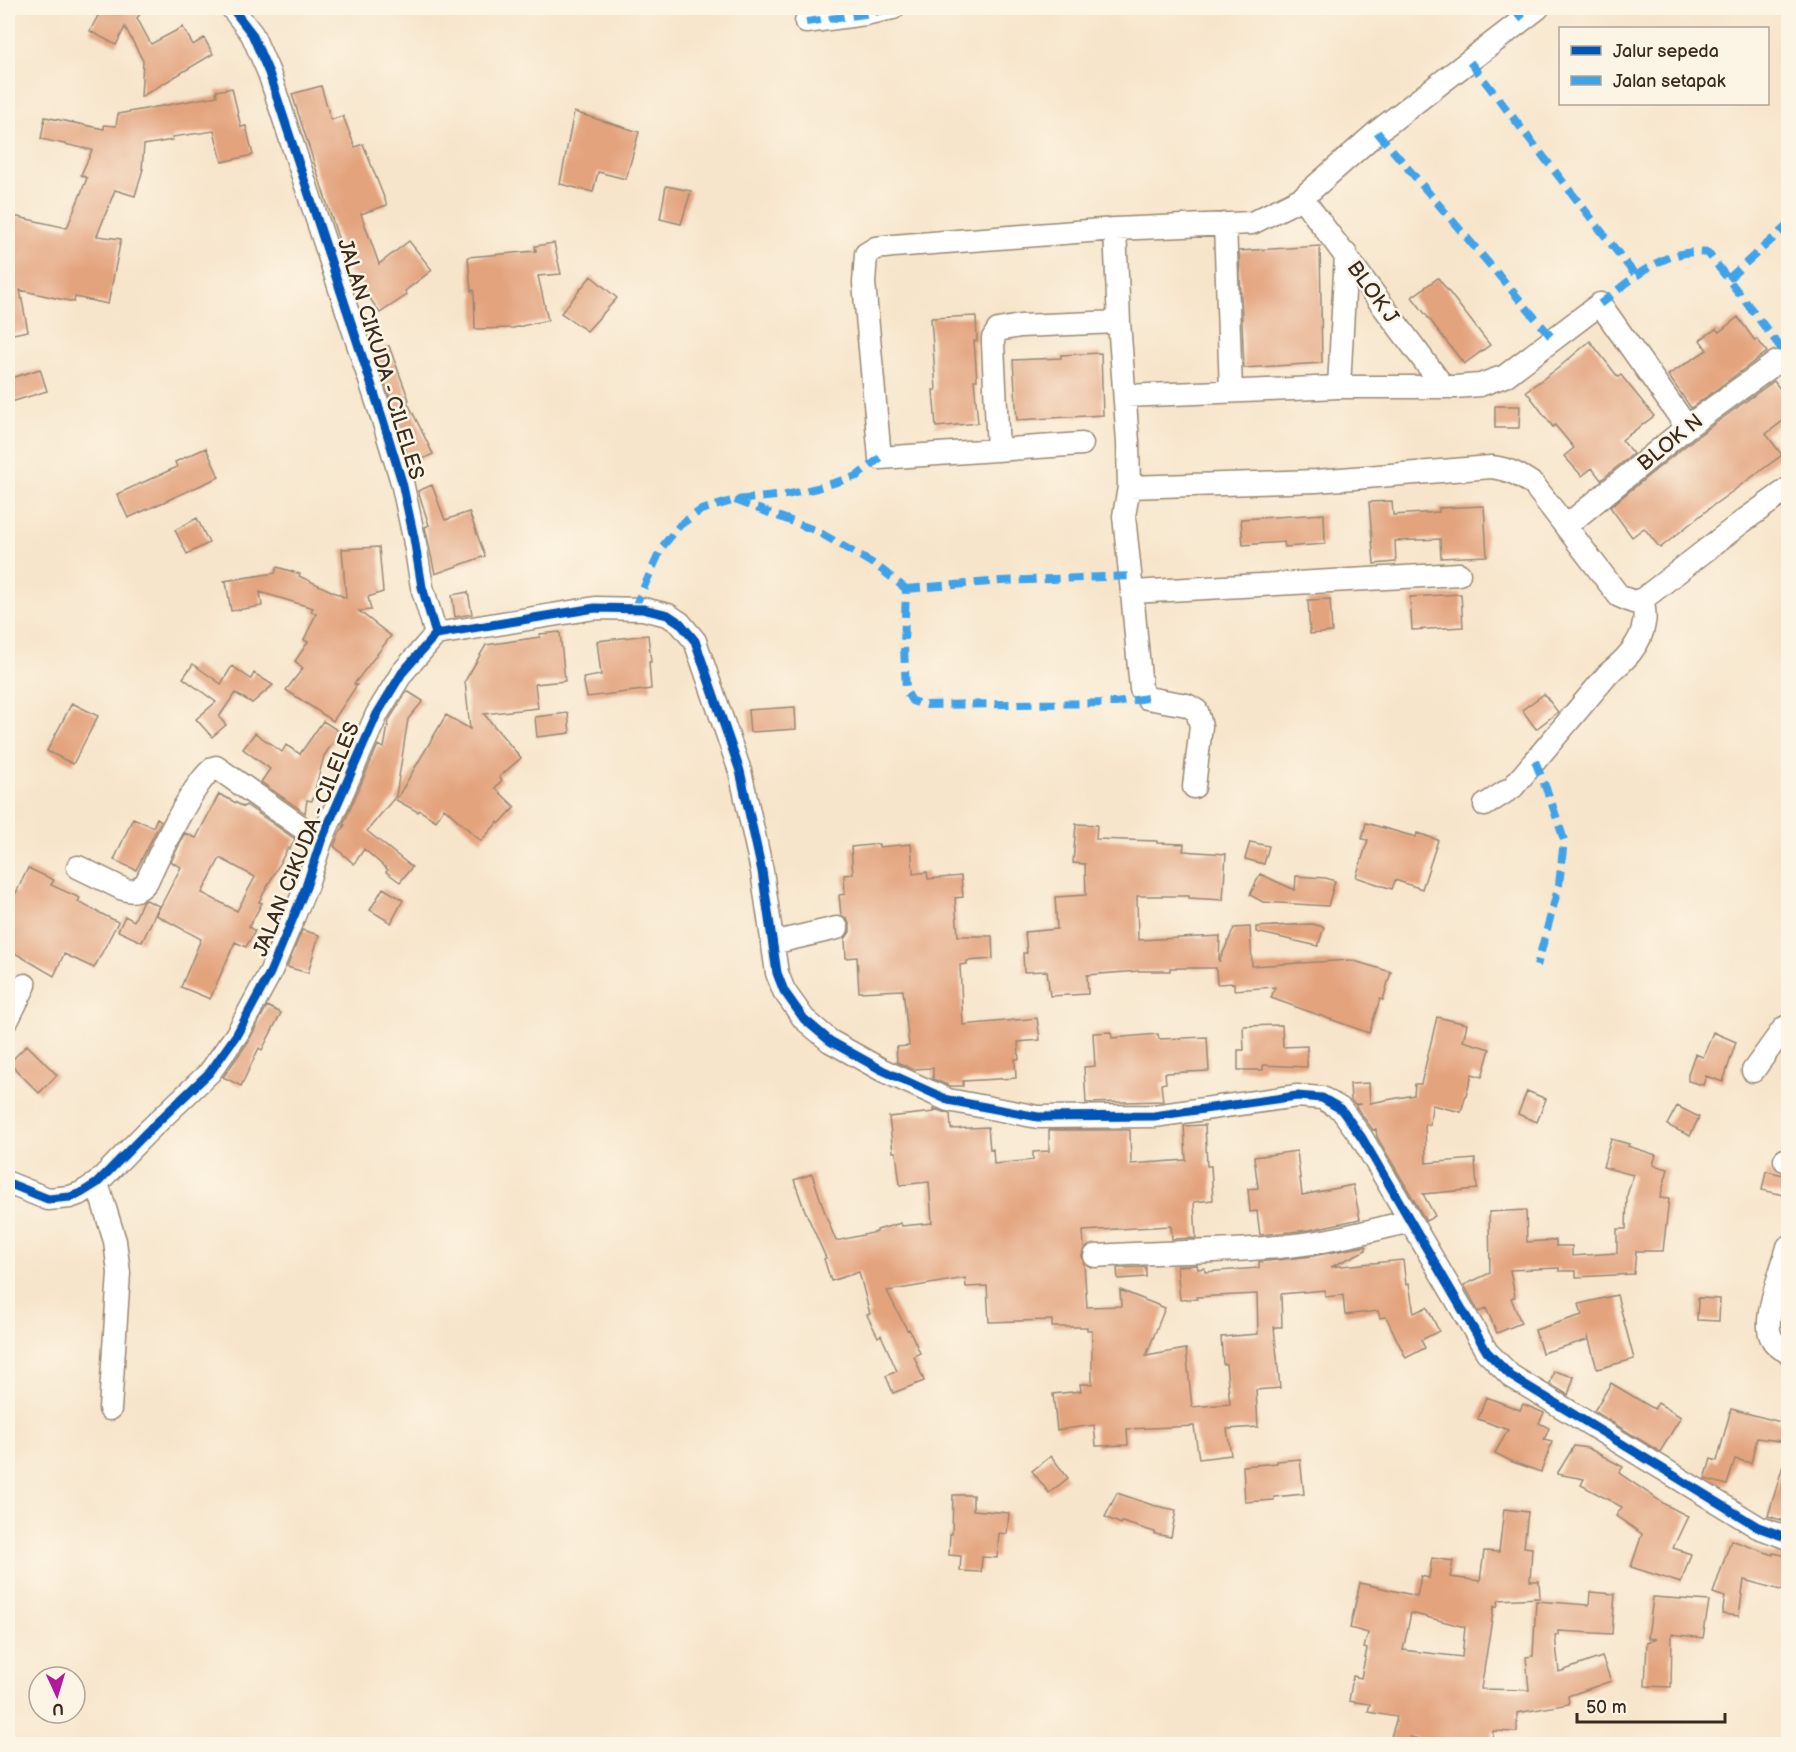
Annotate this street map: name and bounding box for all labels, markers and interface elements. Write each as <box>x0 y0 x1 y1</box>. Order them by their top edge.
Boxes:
legend <box>1559 27 1769 105</box>
text: Jalur sepeda <box>1613 41 1719 62</box>
text: Jalan setapak <box>1613 71 1726 92</box>
street label: JALAN CIKUDA - CILELES <box>332 236 429 483</box>
street label: BLOK J <box>1342 256 1404 329</box>
street label: BLOK N <box>1633 408 1708 476</box>
street label: JALAN CIKUDA - CILELES <box>248 718 365 960</box>
north arrow <box>27 1665 87 1725</box>
scale bar <box>1577 1686 1726 1724</box>
text: 50 m <box>1586 1697 1627 1718</box>
text: U <box>52 1699 64 1718</box>

